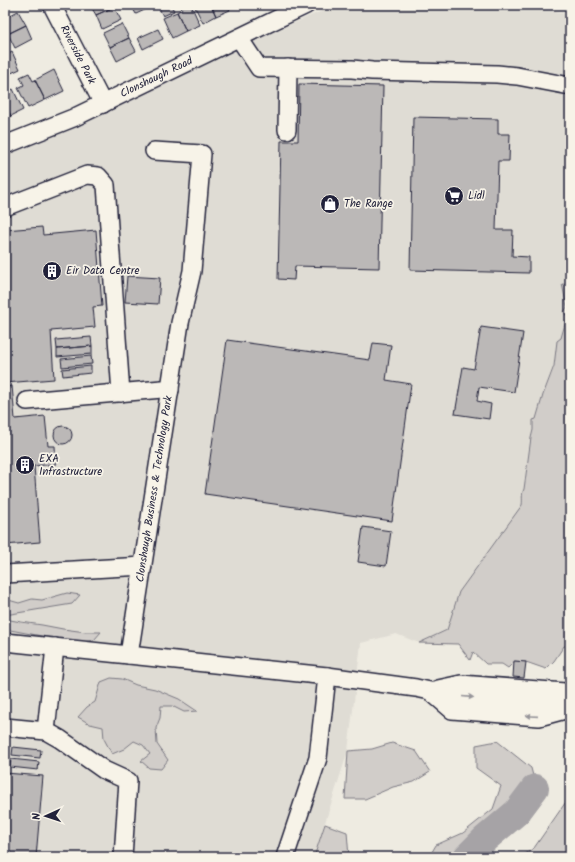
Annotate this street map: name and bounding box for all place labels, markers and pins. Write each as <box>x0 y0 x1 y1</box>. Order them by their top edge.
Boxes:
supermarket icon: Lidl <box>443 185 465 207</box>
place label: Lidl <box>468 187 485 205</box>
shop icon: The Range <box>319 193 341 215</box>
place label: The Range <box>344 195 393 213</box>
building icon: Eir Data Centre <box>41 260 63 282</box>
place label: Eir Data Centre <box>66 262 139 280</box>
place label: EXA Infrastructure <box>39 450 102 481</box>
building icon: EXA Infrastructure <box>14 454 36 476</box>

